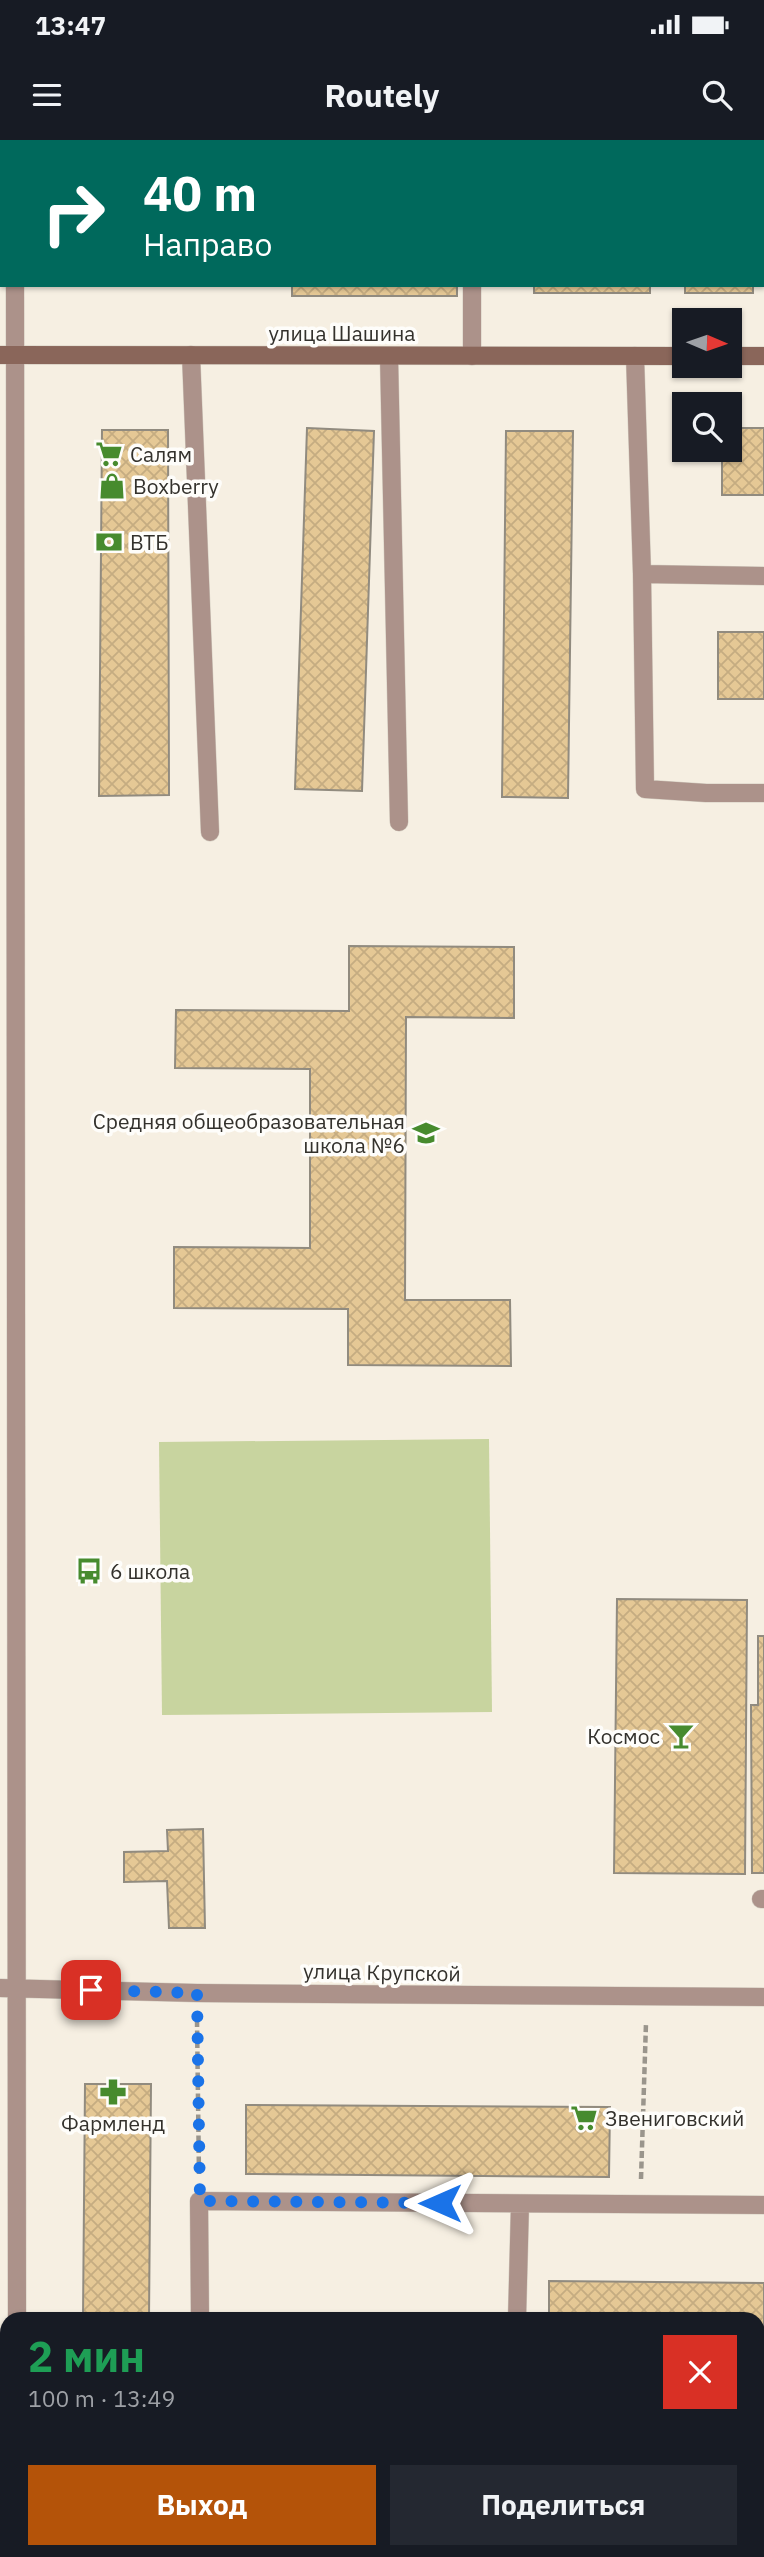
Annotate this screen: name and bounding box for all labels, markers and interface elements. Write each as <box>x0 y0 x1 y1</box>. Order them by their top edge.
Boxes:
text: 13:47 <box>35 8 106 42</box>
text: Routely <box>325 74 439 116</box>
icon: menu <box>28 76 66 114</box>
icon: search <box>698 76 736 114</box>
text: 40 m <box>143 161 257 224</box>
icon: right <box>28 168 119 259</box>
text: Направо <box>143 223 272 265</box>
north arrow <box>672 308 742 378</box>
map controls <box>672 308 742 462</box>
street label: улица Шашина <box>268 319 416 347</box>
button: search <box>672 392 742 462</box>
supermarket icon: Салям <box>94 439 124 469</box>
place label: Салям <box>130 440 192 468</box>
shop icon: Boxberry <box>97 471 127 501</box>
place label: Boxberry <box>133 472 219 500</box>
bank icon: ВТБ <box>94 527 124 557</box>
place label: ВТБ <box>130 528 169 556</box>
place label: Средняя общеобразовательная школа №6 <box>93 1107 405 1159</box>
school or university icon: Средняя общеобразовательная школа №6 <box>411 1118 441 1148</box>
bus stop icon: 6 школа <box>74 1556 104 1586</box>
place label: 6 школа <box>110 1557 190 1585</box>
bar icon: Космос <box>666 1721 696 1751</box>
place label: Космос <box>587 1722 660 1750</box>
street label: улица Крупской <box>303 1957 461 1987</box>
pin <box>61 1960 121 2020</box>
icon: arrive <box>72 1971 110 2009</box>
pharmacy icon: Фармленд <box>98 2077 128 2107</box>
supermarket icon: Звениговский <box>569 2103 599 2133</box>
place label: Звениговский <box>605 2104 744 2132</box>
place label: Фармленд <box>61 2109 165 2137</box>
position arrow <box>403 2166 477 2240</box>
text: 2 мин <box>28 2329 145 2384</box>
button: close <box>663 2335 737 2409</box>
text: 100 m · 13:49 <box>28 2383 175 2413</box>
button: Выход <box>28 2465 376 2545</box>
button: Поделиться <box>390 2465 737 2545</box>

